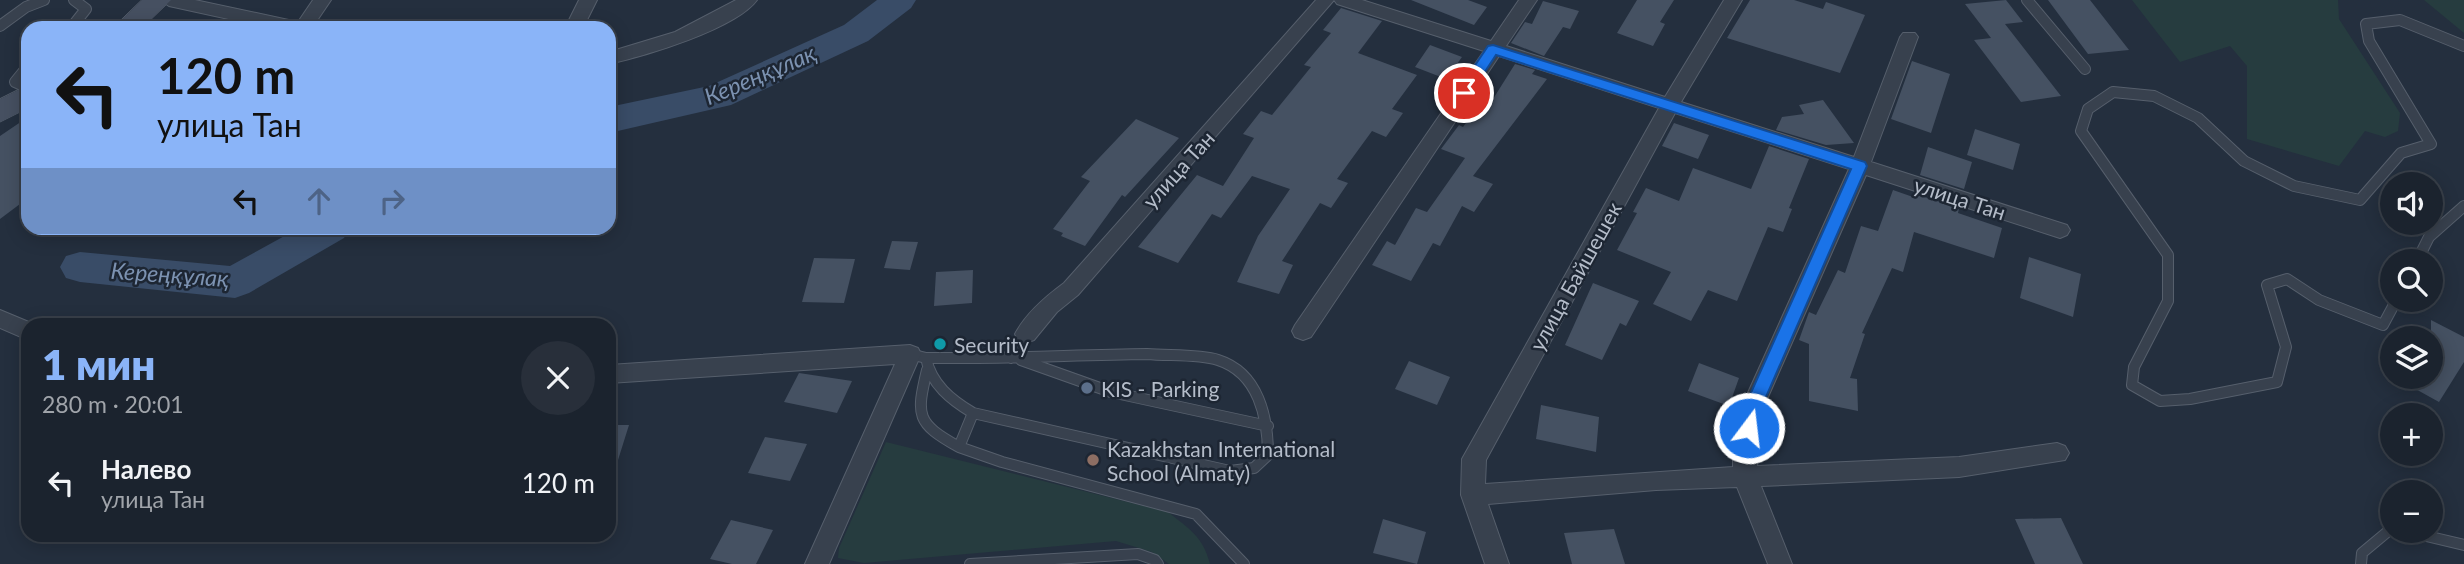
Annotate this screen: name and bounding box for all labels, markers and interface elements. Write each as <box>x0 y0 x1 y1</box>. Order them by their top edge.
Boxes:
water label: Кереңқұлақ <box>700 38 820 110</box>
text: 120 m <box>157 46 295 104</box>
icon: left <box>42 49 133 140</box>
pin <box>1434 63 1494 123</box>
icon: arrive <box>1445 74 1483 112</box>
text: улица Тан <box>157 105 302 144</box>
street label: улица Тан <box>1137 125 1219 213</box>
street label: улица Тан <box>1911 171 2009 225</box>
map controls <box>2380 172 2443 543</box>
button: sound <box>2380 172 2443 235</box>
icon: left <box>227 182 265 220</box>
icon: ahead <box>300 182 338 220</box>
icon: right <box>373 182 411 220</box>
street label: улица Байшешек <box>1524 197 1626 355</box>
button: search <box>2380 249 2443 312</box>
water label: Кереңқұлақ <box>110 256 230 292</box>
button: layers <box>2380 326 2443 389</box>
place label: Security <box>954 332 1029 357</box>
marker: Security <box>932 336 948 352</box>
text: 1 мин <box>42 339 156 389</box>
button: close <box>521 341 595 415</box>
place label: KIS - Parking <box>1101 376 1220 401</box>
marker: KIS - Parking <box>1079 380 1095 396</box>
text: 280 m · 20:01 <box>42 390 184 418</box>
position arrow <box>1712 391 1786 465</box>
button: + <box>2380 403 2443 466</box>
place label: Kazakhstan International School (Almaty) <box>1107 436 1335 485</box>
marker: Kazakhstan International School (Almaty) <box>1085 452 1101 468</box>
text: Налево <box>101 453 191 485</box>
icon: left <box>42 464 80 502</box>
text: 120 m <box>522 467 595 499</box>
button: − <box>2380 480 2443 543</box>
text: улица Тан <box>101 485 205 513</box>

